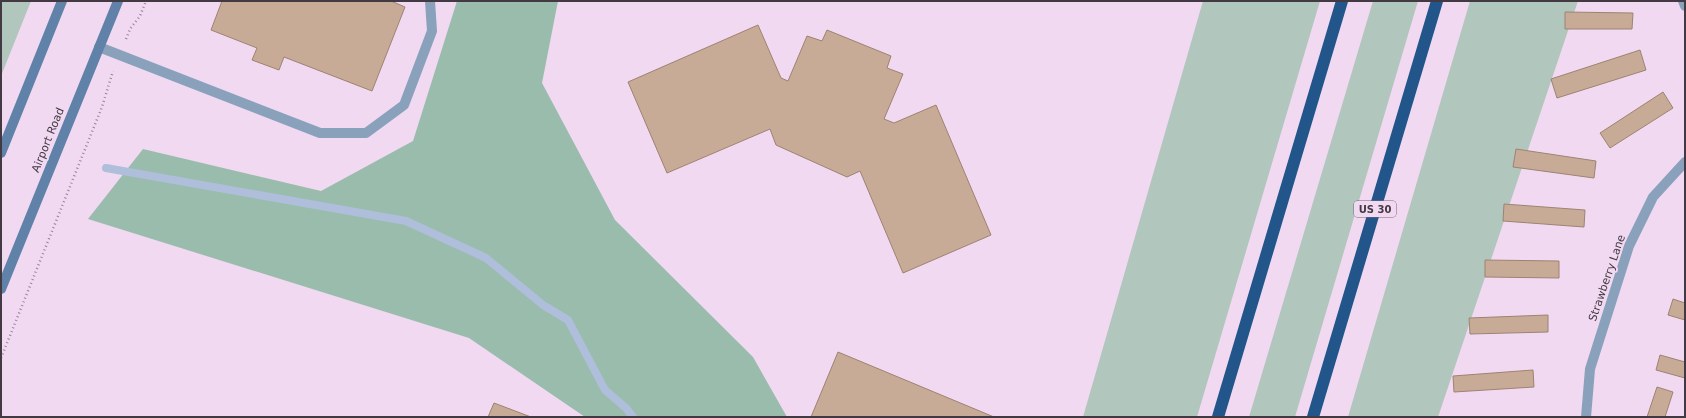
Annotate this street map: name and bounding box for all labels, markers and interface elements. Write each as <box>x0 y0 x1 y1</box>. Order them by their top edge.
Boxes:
street label: Airport Road <box>29 106 67 174</box>
road number: US 30 <box>1354 201 1396 217</box>
street label: Strawberry Lane <box>1586 233 1628 323</box>

